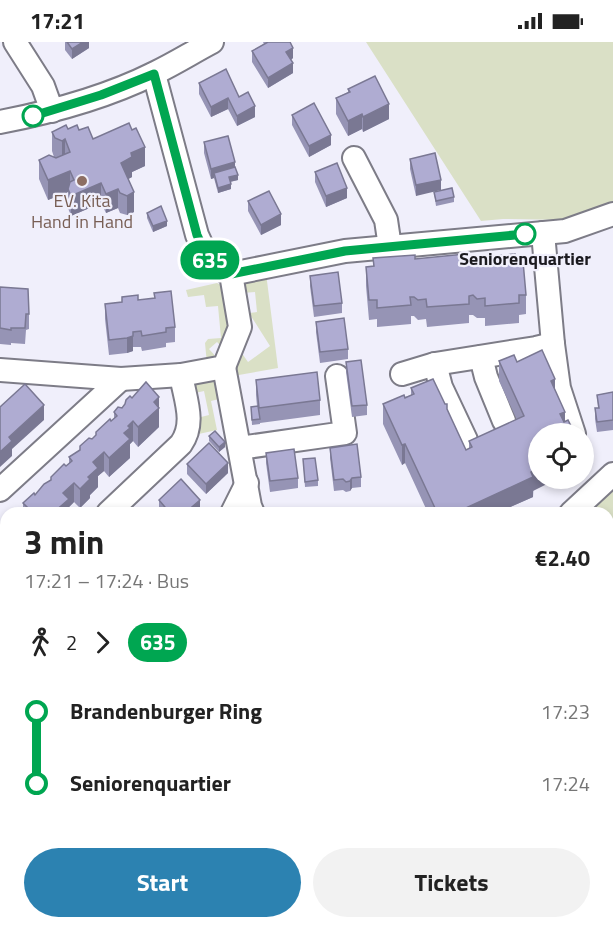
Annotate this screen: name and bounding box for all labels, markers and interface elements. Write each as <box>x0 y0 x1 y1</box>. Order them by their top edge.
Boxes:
text: 17:21 <box>30 4 85 38</box>
unlabelled marker <box>22 105 44 127</box>
marker: EV. Kita Hand in Hand <box>75 174 89 188</box>
place label: EV. Kita Hand in Hand <box>31 187 133 235</box>
marker: Seniorenquartier <box>514 223 536 245</box>
line badge: 635 <box>176 240 244 280</box>
text: 635 <box>192 244 228 276</box>
place label: Seniorenquartier <box>459 245 591 272</box>
map controls <box>528 423 594 489</box>
button: locate <box>528 423 594 489</box>
text: 3 min <box>24 517 104 567</box>
text: €2.40 <box>535 541 590 575</box>
text: 17:21 – 17:24 · Bus <box>24 565 189 596</box>
icon: walk <box>24 626 57 659</box>
icon: forward <box>86 626 119 659</box>
text: 635 <box>140 626 175 658</box>
text: 2 <box>66 627 77 658</box>
text: Brandenburger Ring <box>70 694 262 728</box>
text: 17:23 <box>541 696 590 727</box>
text: Seniorenquartier <box>70 766 231 800</box>
text: 17:24 <box>541 768 590 799</box>
button: Start <box>24 848 301 917</box>
button: Tickets <box>313 848 590 917</box>

